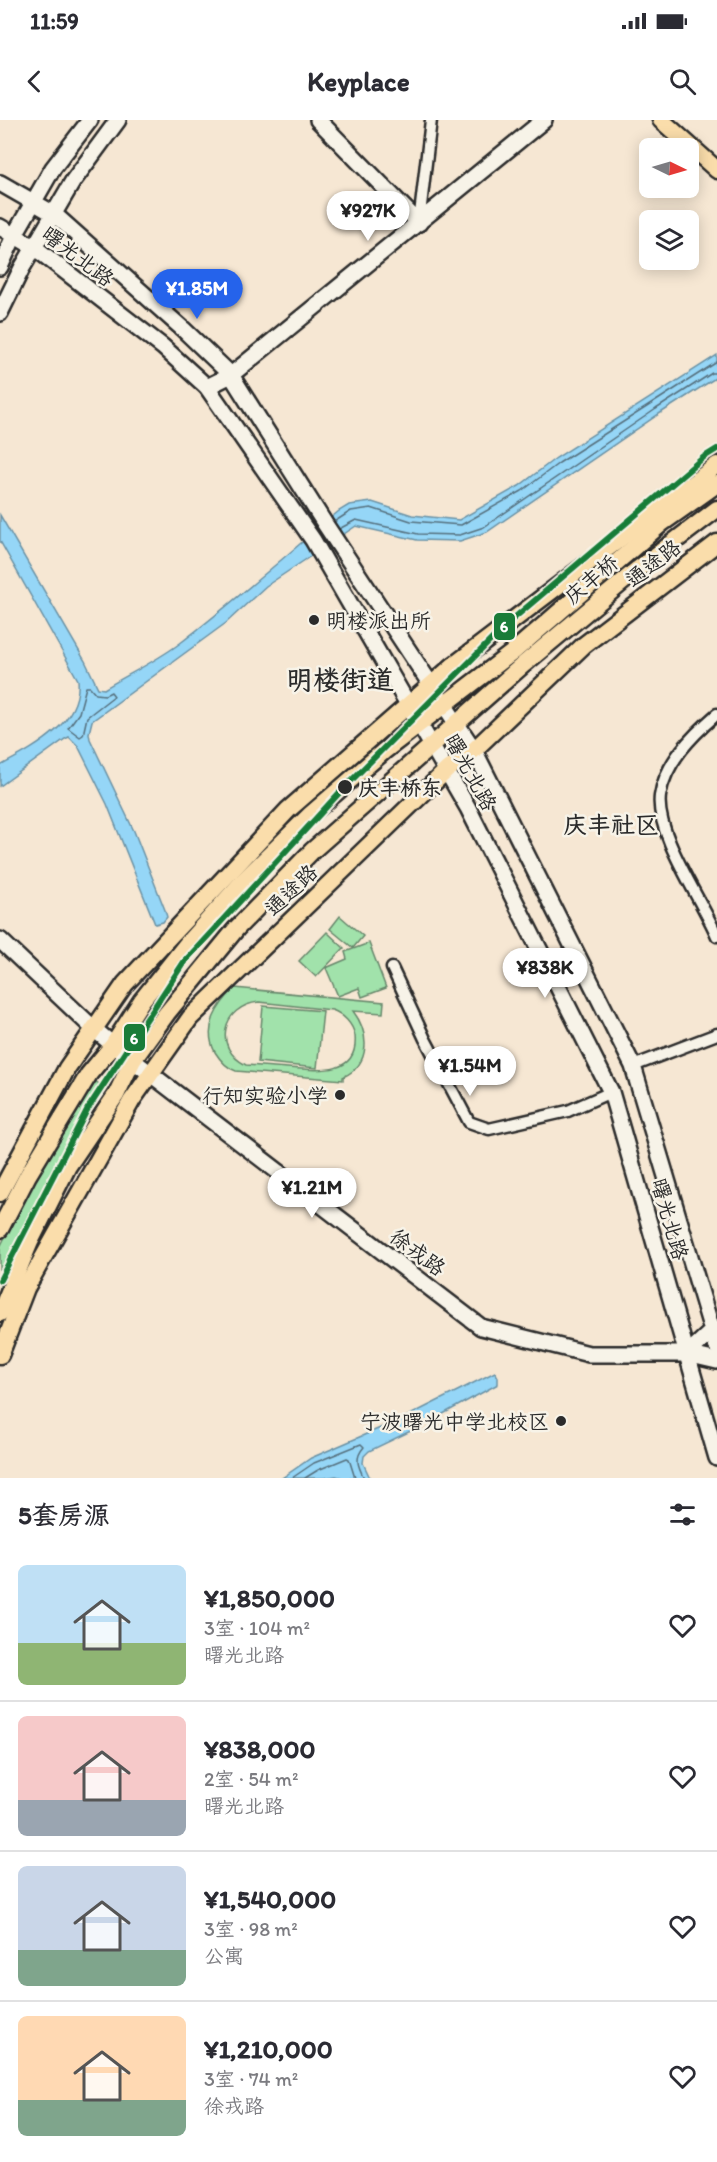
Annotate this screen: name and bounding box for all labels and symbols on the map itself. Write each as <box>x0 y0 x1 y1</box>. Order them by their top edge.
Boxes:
north arrow <box>639 138 699 198</box>
pin: ¥927K <box>326 191 410 242</box>
street label: 曙光北路 <box>37 221 119 291</box>
pin: ¥1.85M <box>148 269 246 320</box>
street label: 通途路 <box>620 534 686 592</box>
street label: 庆丰桥 <box>559 549 623 609</box>
place label: 明楼派出所 <box>326 608 431 633</box>
line badge: 6 <box>493 612 516 641</box>
marker: 明楼派出所 <box>307 613 321 627</box>
text: 6 <box>500 617 509 636</box>
district label: 明楼街道 <box>286 663 394 696</box>
street label: 曙光北路 <box>440 729 502 815</box>
place label: 庆丰桥东 <box>358 775 442 800</box>
marker: 庆丰桥东 <box>336 778 354 796</box>
district label: 庆丰社区 <box>563 810 659 839</box>
street label: 通途路 <box>260 859 322 921</box>
pin: ¥838K <box>503 948 587 999</box>
line badge: 6 <box>123 1023 146 1052</box>
text: 6 <box>130 1029 139 1048</box>
pin: ¥1.54M <box>421 1046 519 1097</box>
place label: 行知实验小学 <box>202 1083 328 1108</box>
marker: 行知实验小学 <box>333 1088 347 1102</box>
pin: ¥1.21M <box>263 1168 361 1219</box>
street label: 曙光北路 <box>646 1175 694 1263</box>
street label: 徐戎路 <box>385 1223 451 1281</box>
place label: 宁波曙光中学北校区 <box>360 1409 549 1434</box>
marker: 宁波曙光中学北校区 <box>554 1414 568 1428</box>

